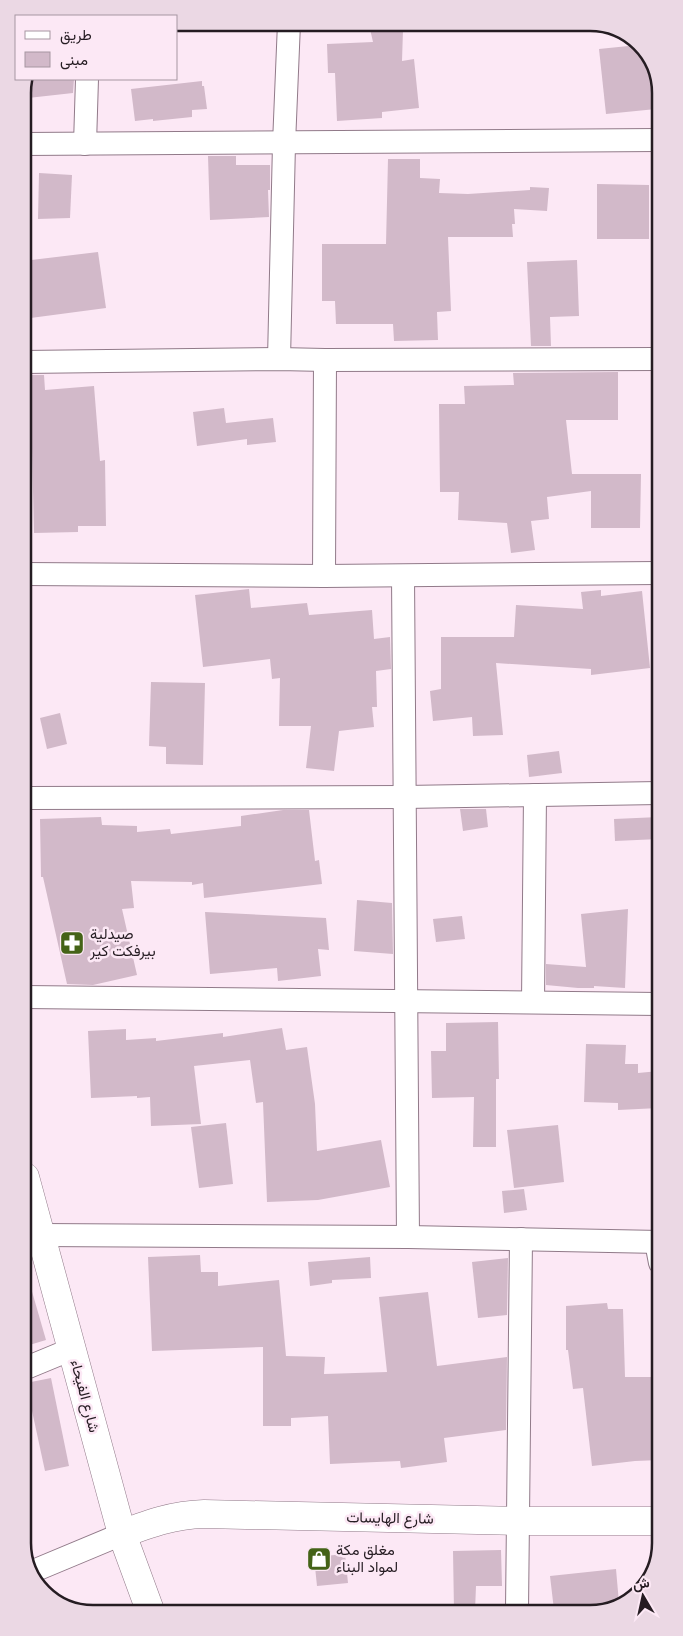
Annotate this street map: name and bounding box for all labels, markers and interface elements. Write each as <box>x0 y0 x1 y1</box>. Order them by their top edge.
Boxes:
legend <box>15 15 178 80</box>
text: طريق <box>60 24 92 45</box>
text: مبنى <box>60 49 88 70</box>
place label: صيدلية بيرفكت كير <box>89 923 156 960</box>
pharmacy icon: صيدلية بيرفكت كير <box>59 930 85 956</box>
street label: شارع الفيحاء <box>65 1357 105 1435</box>
street label: شارع الهايسات <box>346 1506 434 1530</box>
place label: مغلق مكة لمواد البناء <box>336 1539 398 1576</box>
shop icon: مغلق مكة لمواد البناء <box>306 1546 332 1572</box>
north arrow <box>618 1571 668 1621</box>
text: ش <box>631 1572 651 1593</box>

